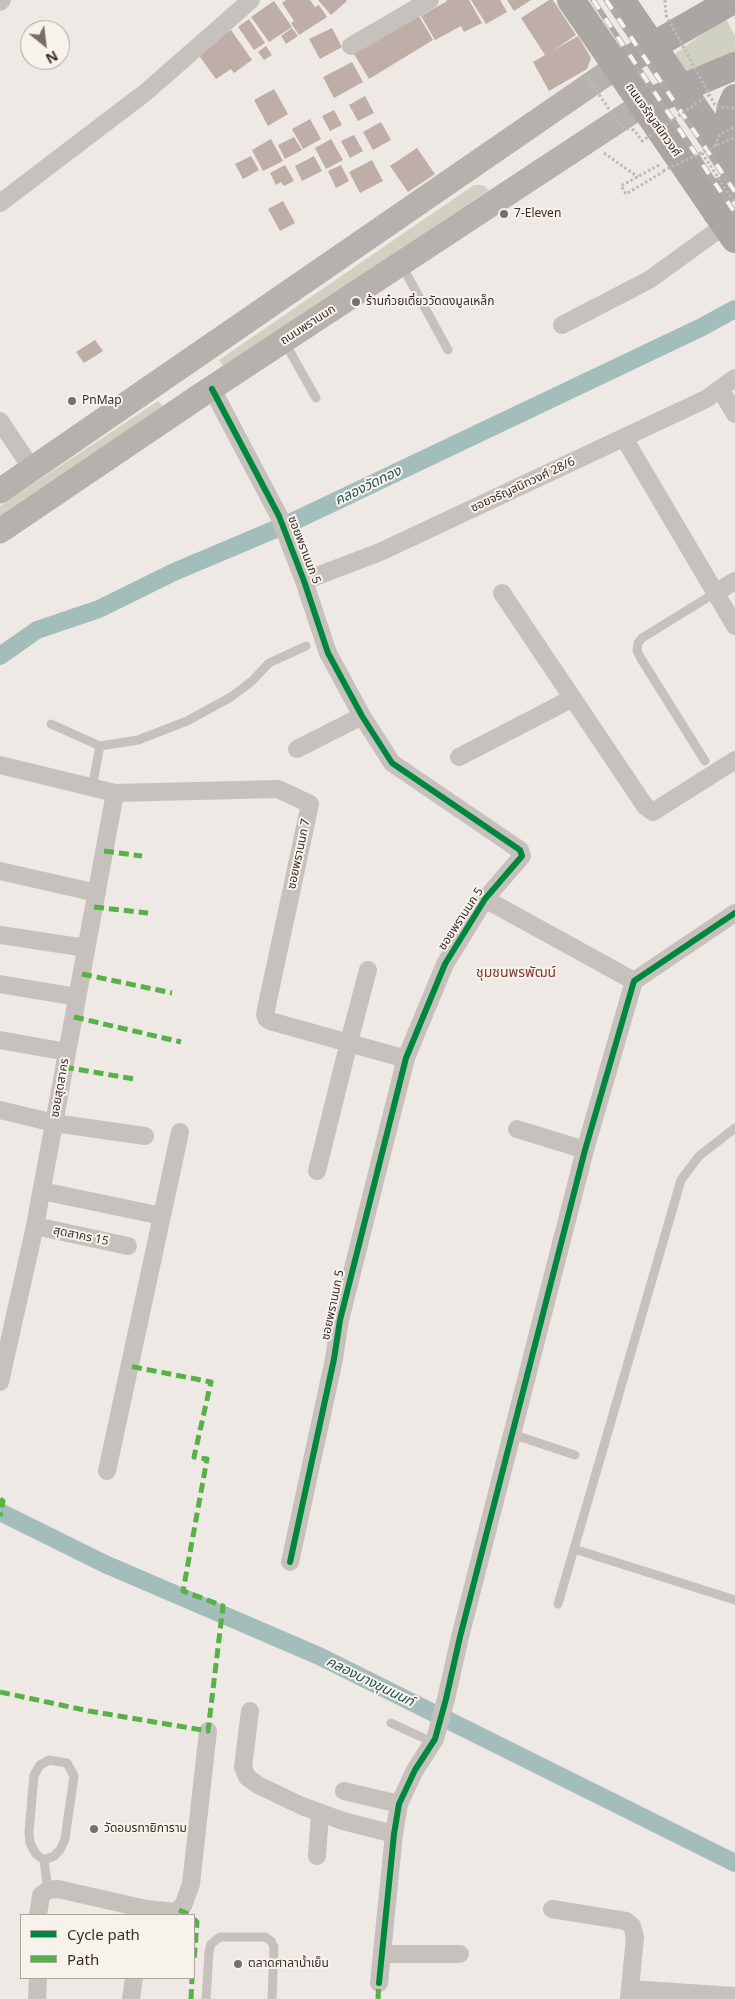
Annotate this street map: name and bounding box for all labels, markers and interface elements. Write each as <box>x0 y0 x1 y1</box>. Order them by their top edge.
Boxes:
north arrow <box>20 20 70 70</box>
text: N <box>42 47 62 69</box>
street label: ถนนจรัญสนิทวงศ์ <box>622 80 684 160</box>
place label: 7-Eleven <box>514 207 561 221</box>
marker: 7-Eleven <box>498 208 510 220</box>
place label: ร้านก๋วยเตี๋ยววัดดงมูลเหล็ก <box>366 295 494 309</box>
marker: ร้านก๋วยเตี๋ยววัดดงมูลเหล็ก <box>350 296 362 308</box>
street label: ถนนพรานนก <box>278 302 338 348</box>
place label: PnMap <box>82 394 122 408</box>
marker: PnMap <box>66 395 78 407</box>
street label: ซอยจรัญสนิทวงศ์ 28/6 <box>469 455 577 515</box>
water label: คลองวัดทอง <box>332 463 404 509</box>
street label: ซอยพรานนก 5 <box>284 514 324 586</box>
street label: ซอยพรานนก 7 <box>285 817 313 891</box>
street label: ซอยพรานนก 5 <box>435 885 487 953</box>
district label: ชุมชนพรพัฒน์ <box>476 965 556 981</box>
street label: ซอยสุดสาคร <box>48 1057 72 1119</box>
street label: สุดสาคร 15 <box>52 1223 110 1249</box>
street label: ซอยพรานนก 5 <box>319 1268 347 1342</box>
water label: คลองบางขุนนนท์ <box>323 1653 417 1711</box>
place label: วัดอมรทายิการาม <box>104 1822 187 1836</box>
marker: วัดอมรทายิการาม <box>88 1823 100 1835</box>
legend <box>20 1914 195 1979</box>
text: Cycle path <box>67 1924 140 1944</box>
text: Path <box>67 1949 99 1969</box>
place label: ตลาดศาลาน้ำเย็น <box>248 1957 329 1971</box>
marker: ตลาดศาลาน้ำเย็น <box>232 1958 244 1970</box>

